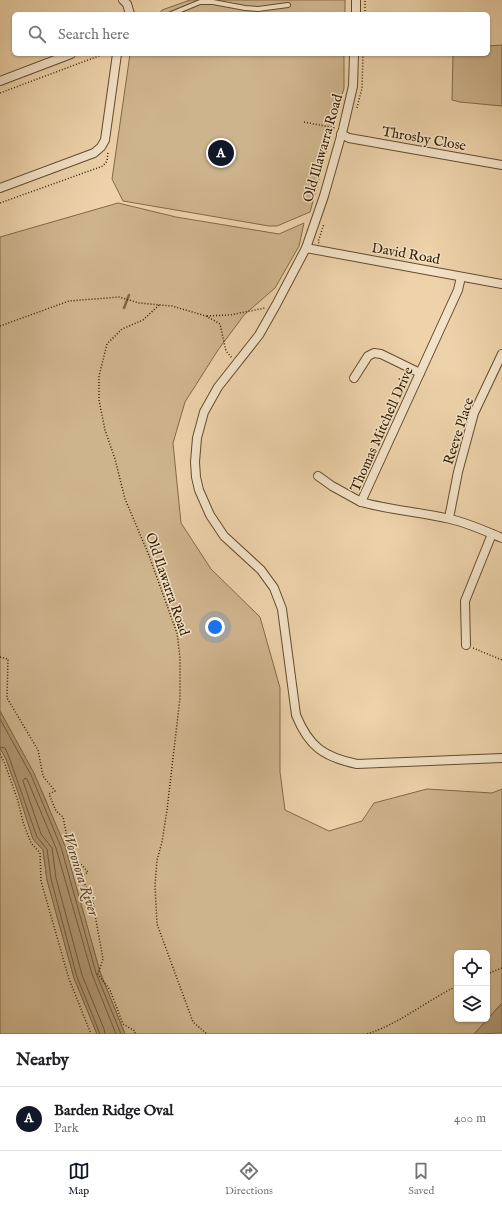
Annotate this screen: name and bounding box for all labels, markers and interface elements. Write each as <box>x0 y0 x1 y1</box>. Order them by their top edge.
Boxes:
search box <box>12 12 490 56</box>
icon: search <box>26 23 48 45</box>
text: Search here <box>58 25 129 44</box>
street label: Old Illawarra Road <box>299 92 347 204</box>
street label: Throsby Close <box>380 123 468 155</box>
pin: A <box>208 138 234 168</box>
street label: David Road <box>370 239 442 269</box>
street label: Thomas Mitchell Drive <box>346 364 418 495</box>
street label: Reeve Place <box>440 395 478 467</box>
street label: Old Ilawarra Road <box>141 530 193 639</box>
your location <box>205 617 225 637</box>
water label: Woronora River <box>58 830 103 920</box>
map controls <box>454 950 490 1022</box>
button: locate <box>454 950 490 986</box>
button: layers <box>454 986 490 1022</box>
text: Nearby <box>16 1050 69 1071</box>
text: Barden Ridge Oval <box>54 1101 173 1120</box>
text: A <box>25 1110 33 1127</box>
text: 400 m <box>454 1110 486 1127</box>
text: Park <box>54 1120 79 1137</box>
tab: Map <box>68 1160 90 1198</box>
tab: Directions <box>225 1160 273 1198</box>
tab: Saved <box>408 1160 434 1198</box>

